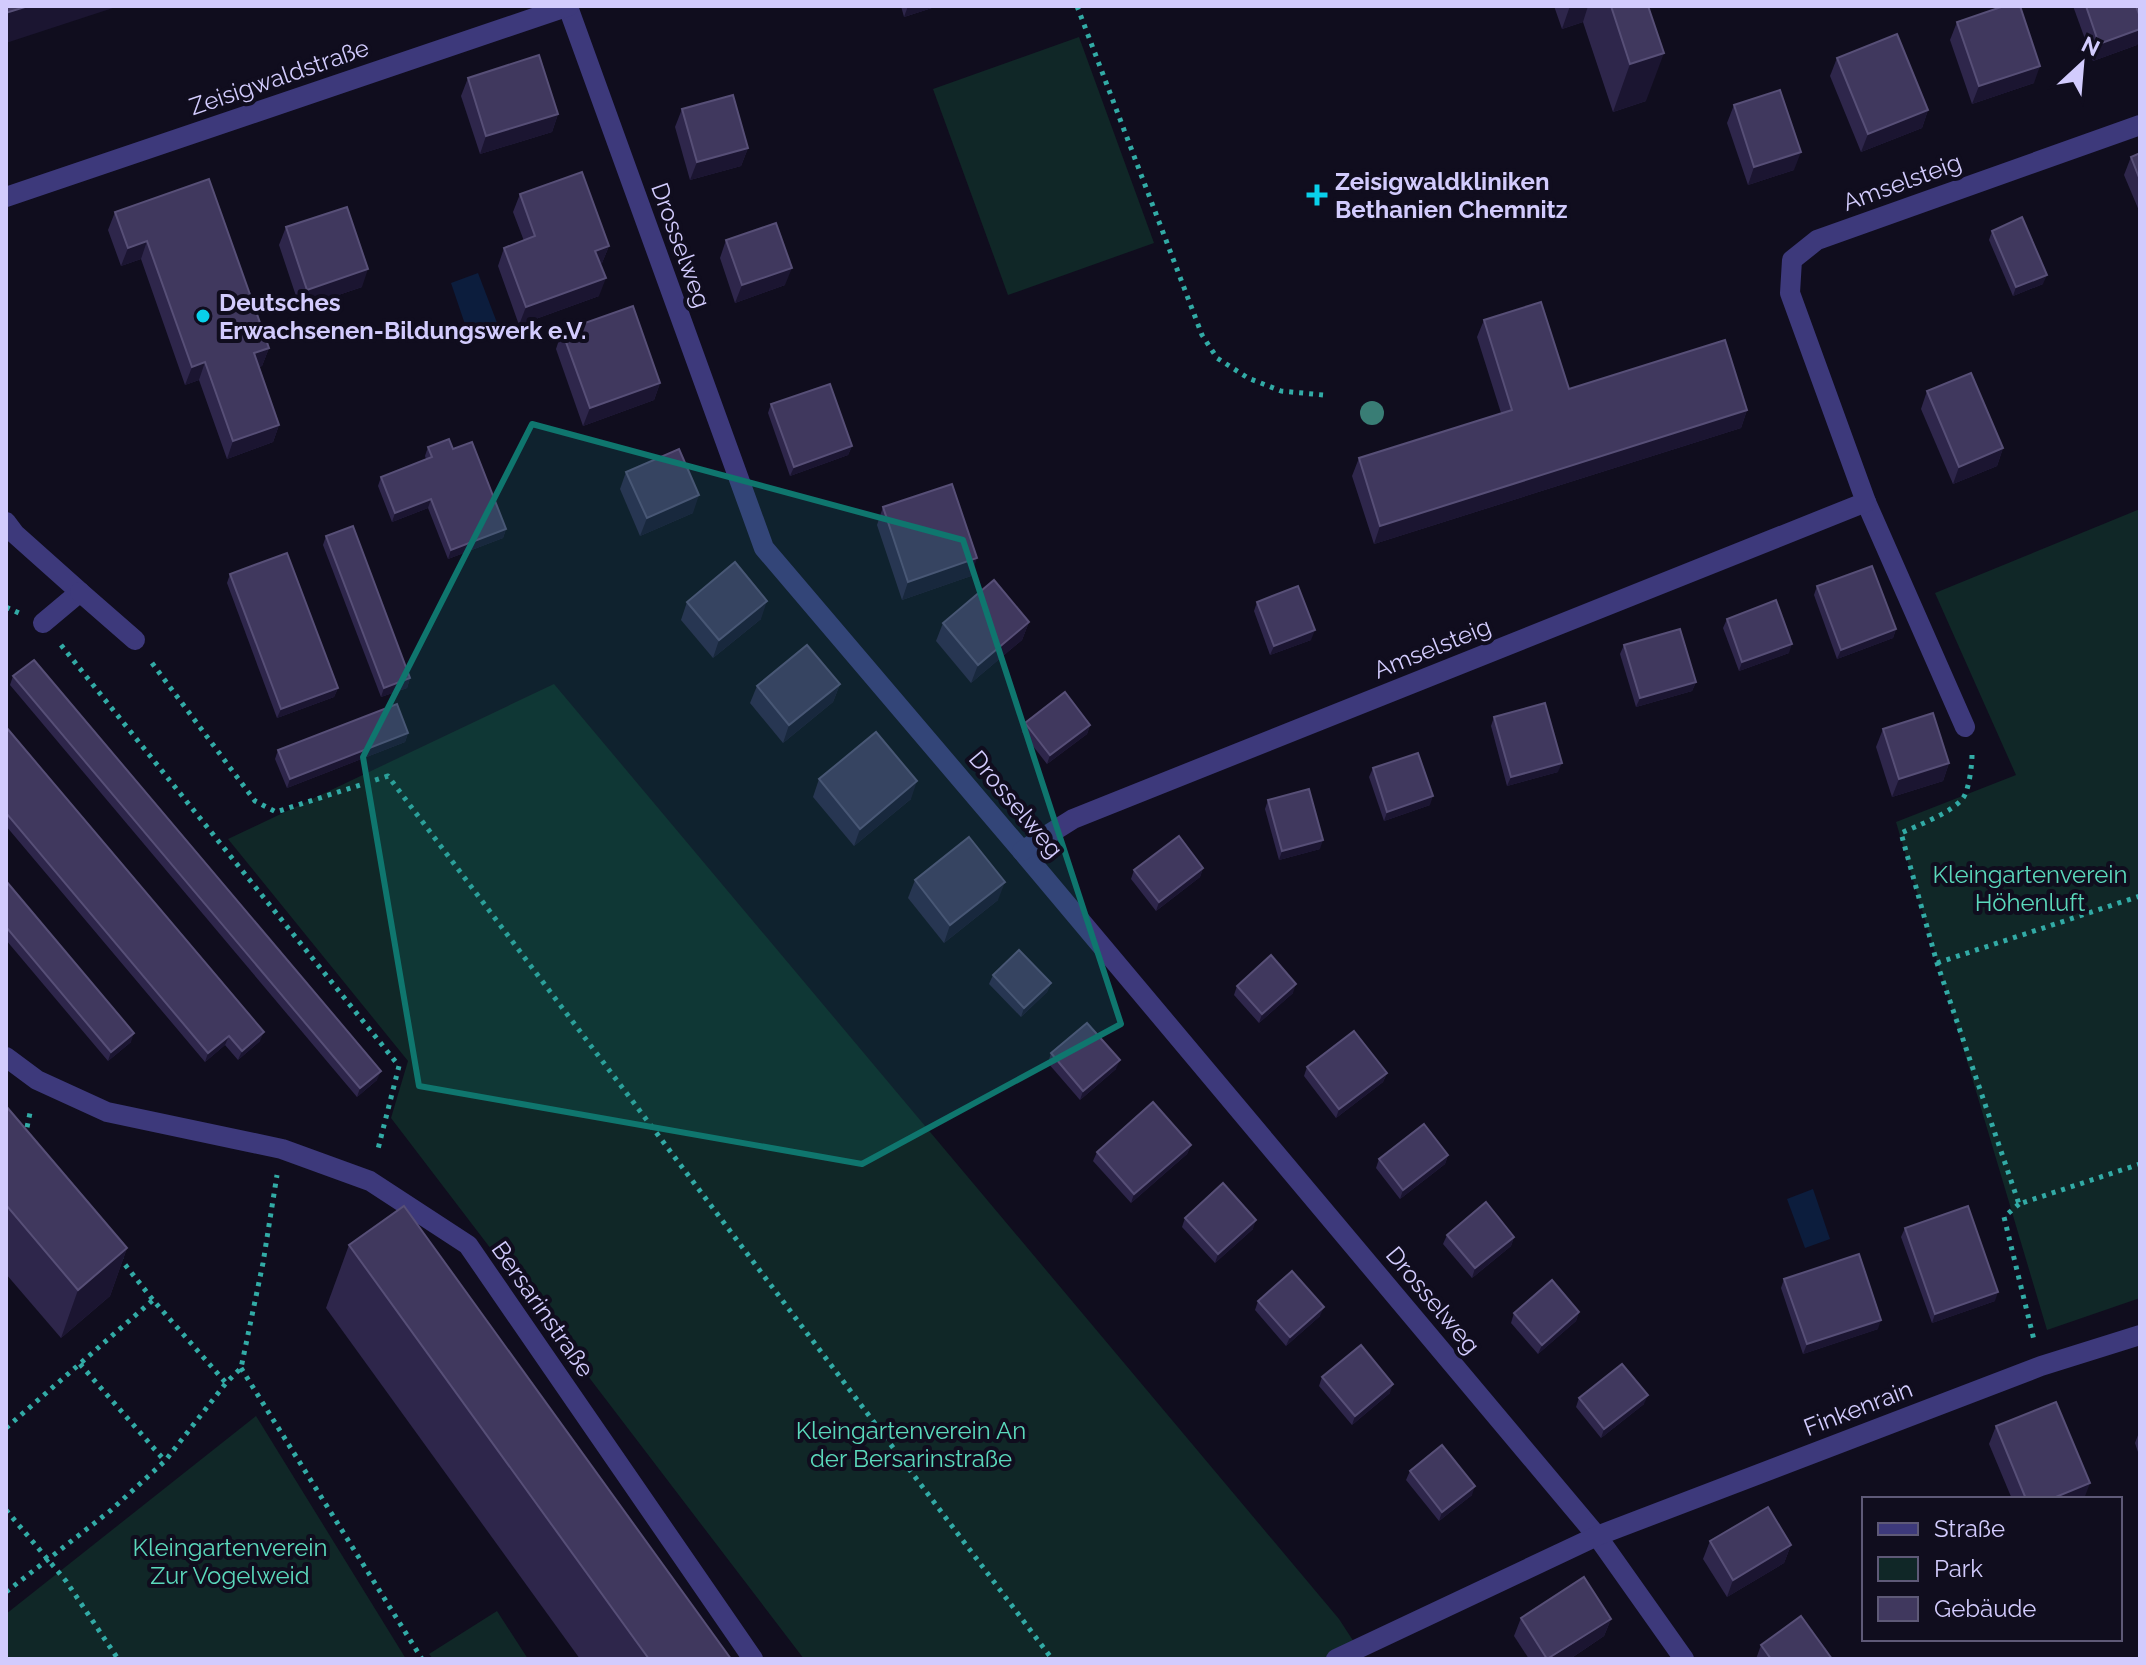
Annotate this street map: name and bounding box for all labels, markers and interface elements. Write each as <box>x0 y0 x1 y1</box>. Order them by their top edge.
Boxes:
north arrow <box>2042 24 2122 104</box>
text: N <box>2078 31 2104 61</box>
street label: Zeisigwaldstraße <box>185 33 373 121</box>
street label: Amselsteig <box>1839 147 1965 217</box>
place label: Zeisigwaldkliniken Bethanien Chemnitz <box>1335 167 1568 224</box>
street label: Drosselweg <box>645 179 717 311</box>
marker: Zeisigwaldkliniken Bethanien Chemnitz <box>1306 184 1328 206</box>
place label: Deutsches Erwachsenen-Bildungswerk e.V. <box>219 288 586 345</box>
marker: Deutsches Erwachsenen-Bildungswerk e.V. <box>194 307 212 325</box>
street label: Amselsteig <box>1369 611 1495 685</box>
street label: Drosselweg <box>963 745 1069 863</box>
park label: Kleingartenverein Höhenluft <box>1932 860 2128 917</box>
street label: Bersarinstraße <box>485 1235 601 1383</box>
street label: Drosselweg <box>1380 1241 1486 1359</box>
street label: Finkenrain <box>1799 1374 1917 1442</box>
park label: Kleingartenverein An der Bersarinstraße <box>796 1416 1026 1473</box>
legend <box>1862 1497 2122 1641</box>
text: Straße <box>1934 1514 2005 1543</box>
park label: Kleingartenverein Zur Vogelweid <box>132 1533 328 1590</box>
text: Park <box>1934 1554 1983 1583</box>
text: Gebäude <box>1934 1594 2036 1623</box>

